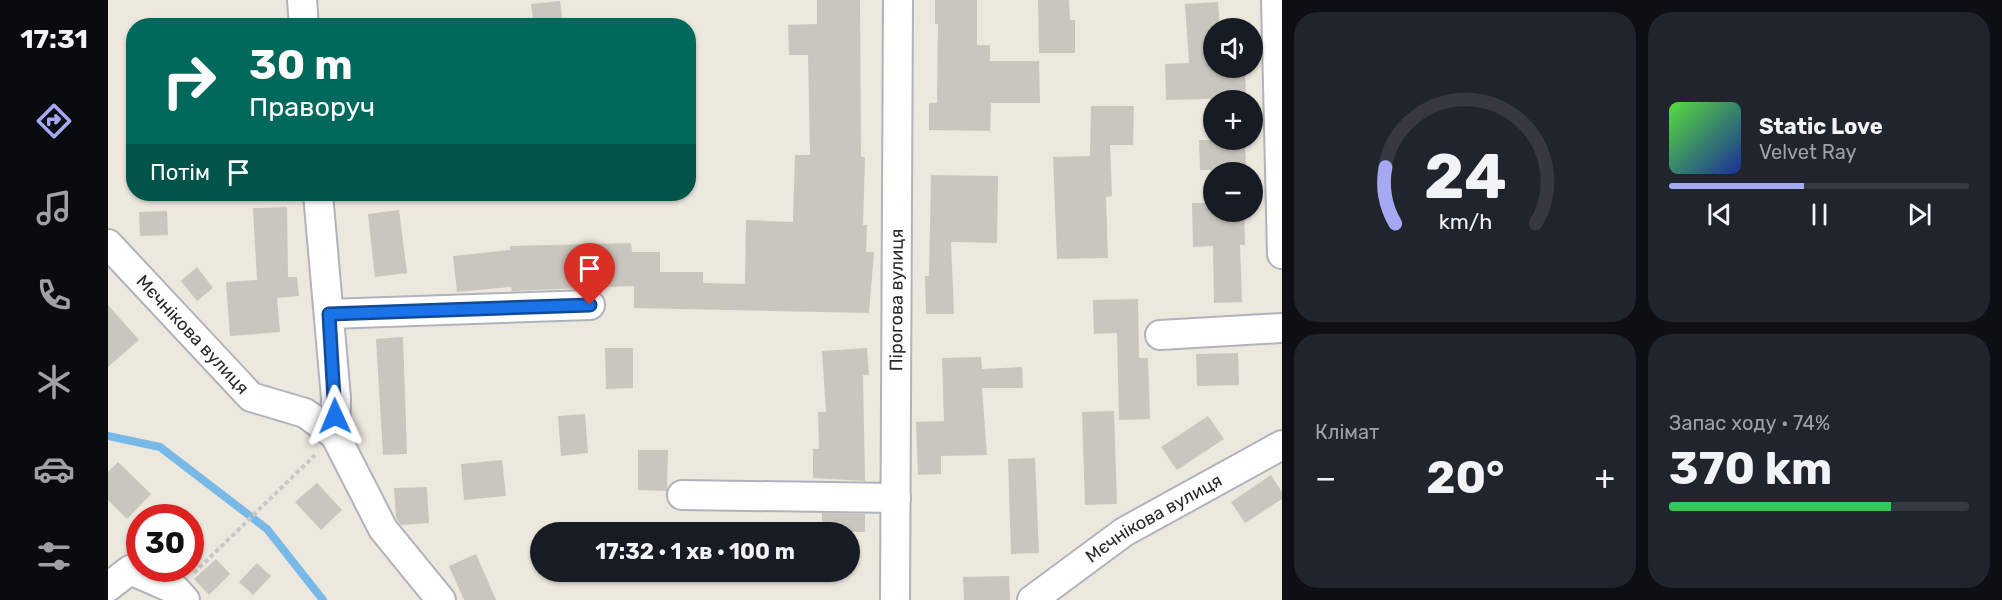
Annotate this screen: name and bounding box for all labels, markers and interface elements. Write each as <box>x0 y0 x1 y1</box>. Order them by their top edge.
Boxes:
map controls <box>1203 18 1263 222</box>
button: sound <box>1203 18 1263 78</box>
text: 17:31 <box>20 23 88 55</box>
text: 30 m <box>249 40 353 90</box>
icon: right <box>150 42 228 120</box>
button: + <box>1203 90 1263 150</box>
text: Праворуч <box>249 91 375 123</box>
icon: directions <box>33 100 75 142</box>
text: Static Love <box>1759 113 1883 140</box>
text: 24 <box>1424 140 1506 214</box>
text: Velvet Ray <box>1759 140 1857 164</box>
icon: arrive <box>222 156 255 189</box>
text: Потім <box>150 159 210 186</box>
button: − <box>1203 162 1263 222</box>
icon: music <box>33 187 75 229</box>
icon: previous <box>1703 198 1736 231</box>
icon: pause <box>1803 198 1836 231</box>
icon: next <box>1903 198 1936 231</box>
text: km/h <box>1438 209 1492 234</box>
street label: Пірогова вулиця <box>885 229 908 371</box>
pin <box>564 243 615 305</box>
icon: arrive <box>573 252 606 285</box>
street label: Мєчнікова вулиця <box>132 270 254 399</box>
icon: phone <box>33 274 75 316</box>
icon: climate <box>33 361 75 403</box>
position arrow <box>303 384 367 448</box>
text: Запас ходу · 74% <box>1669 411 1830 435</box>
text: Клімат <box>1315 420 1379 444</box>
text: 370 km <box>1669 442 1832 495</box>
icon: car <box>33 448 75 490</box>
text: 20° <box>1426 451 1505 504</box>
text: − <box>1315 458 1336 497</box>
text: + <box>1594 458 1615 497</box>
street label: Мєчнікова вулиця <box>1081 469 1226 568</box>
speed limit sign: 30 <box>126 504 204 582</box>
icon: filters <box>33 535 75 577</box>
text: 17:32 · 1 хв · 100 m <box>595 538 795 565</box>

